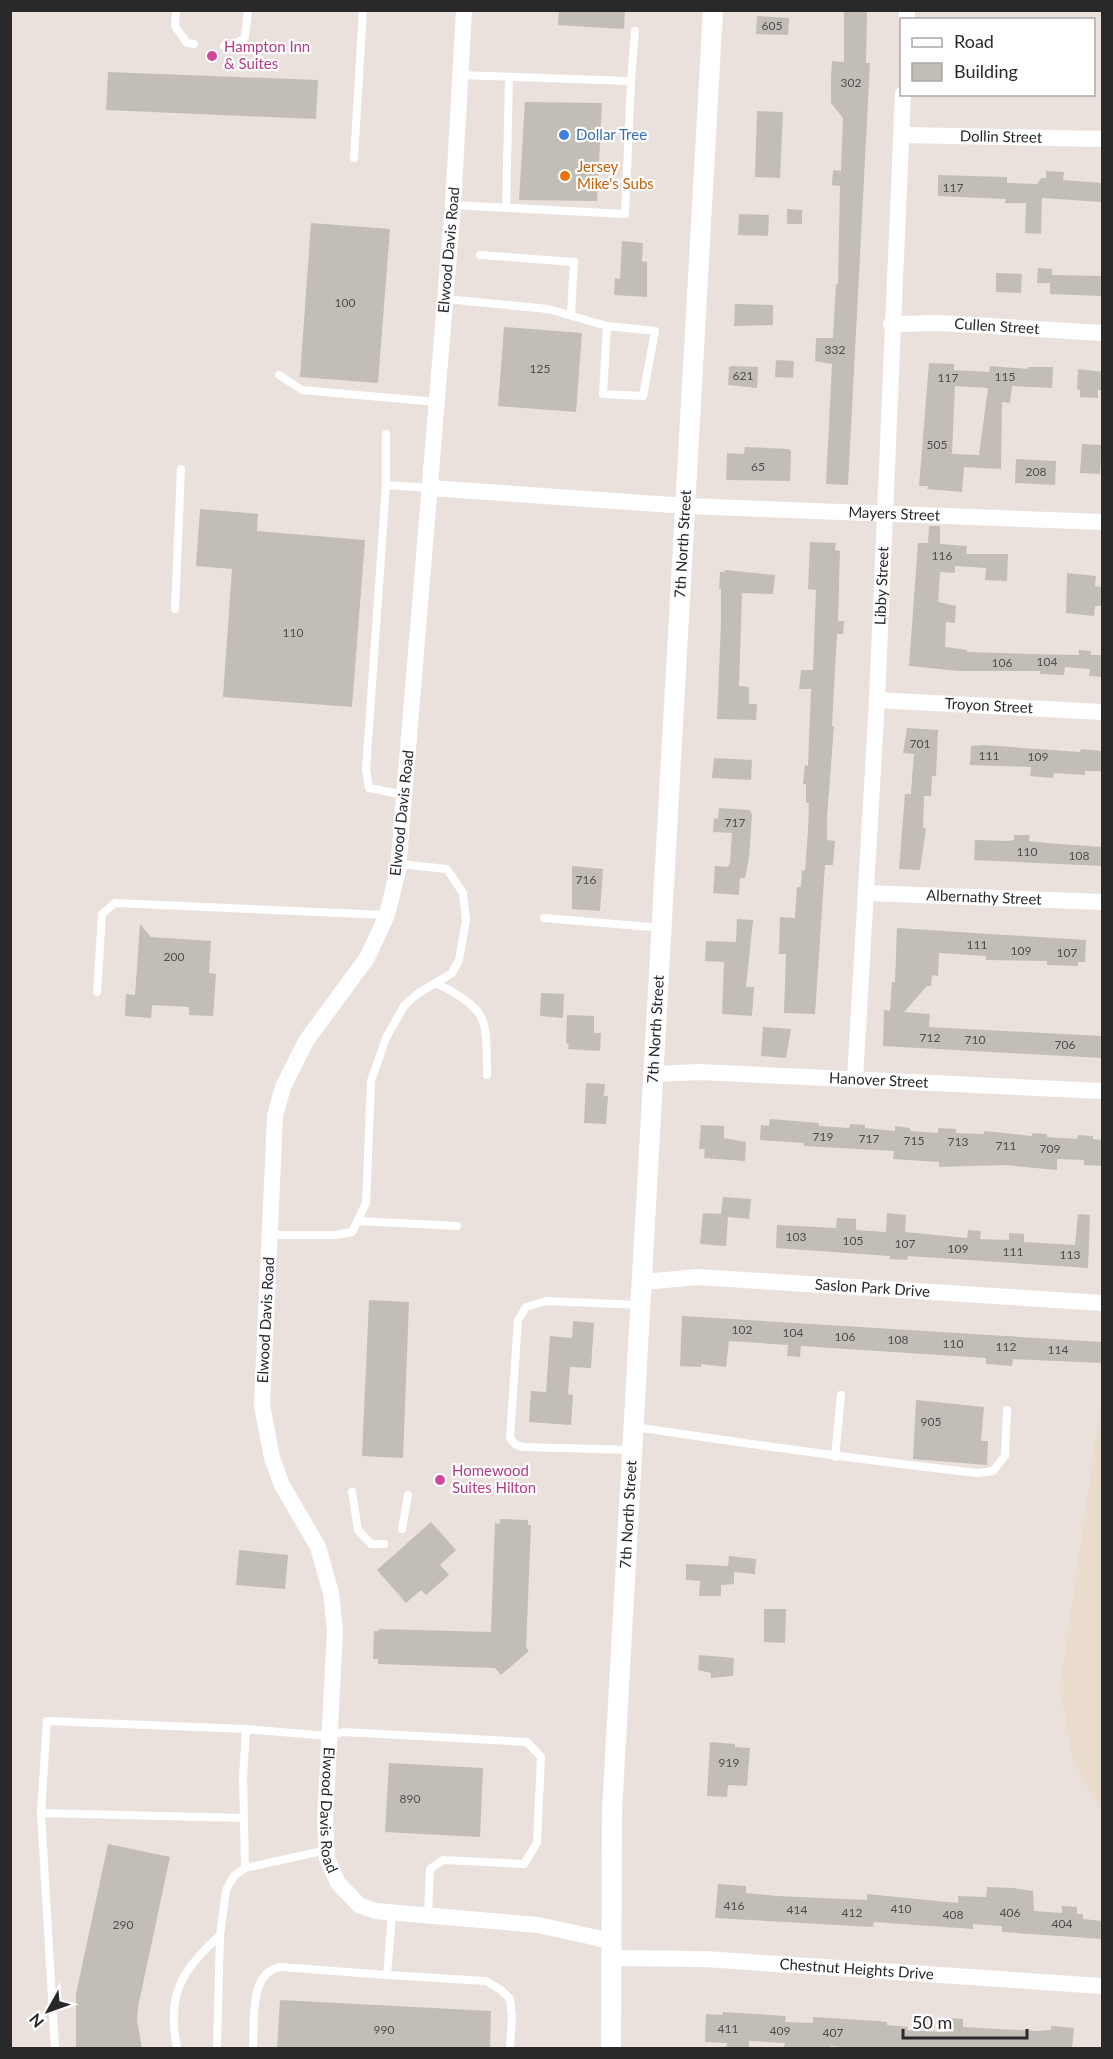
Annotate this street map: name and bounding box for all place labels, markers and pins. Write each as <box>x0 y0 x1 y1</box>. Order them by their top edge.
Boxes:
place label: Hampton Inn & Suites <box>224 37 310 72</box>
marker: Hampton Inn & Suites <box>205 49 219 63</box>
place label: Dollar Tree <box>576 125 647 143</box>
marker: Dollar Tree <box>557 128 571 142</box>
place label: Jersey Mike's Subs <box>577 157 654 192</box>
marker: Jersey Mike's Subs <box>558 169 572 183</box>
place label: Homewood Suites Hilton <box>452 1461 536 1496</box>
marker: Homewood Suites Hilton <box>433 1473 447 1487</box>

